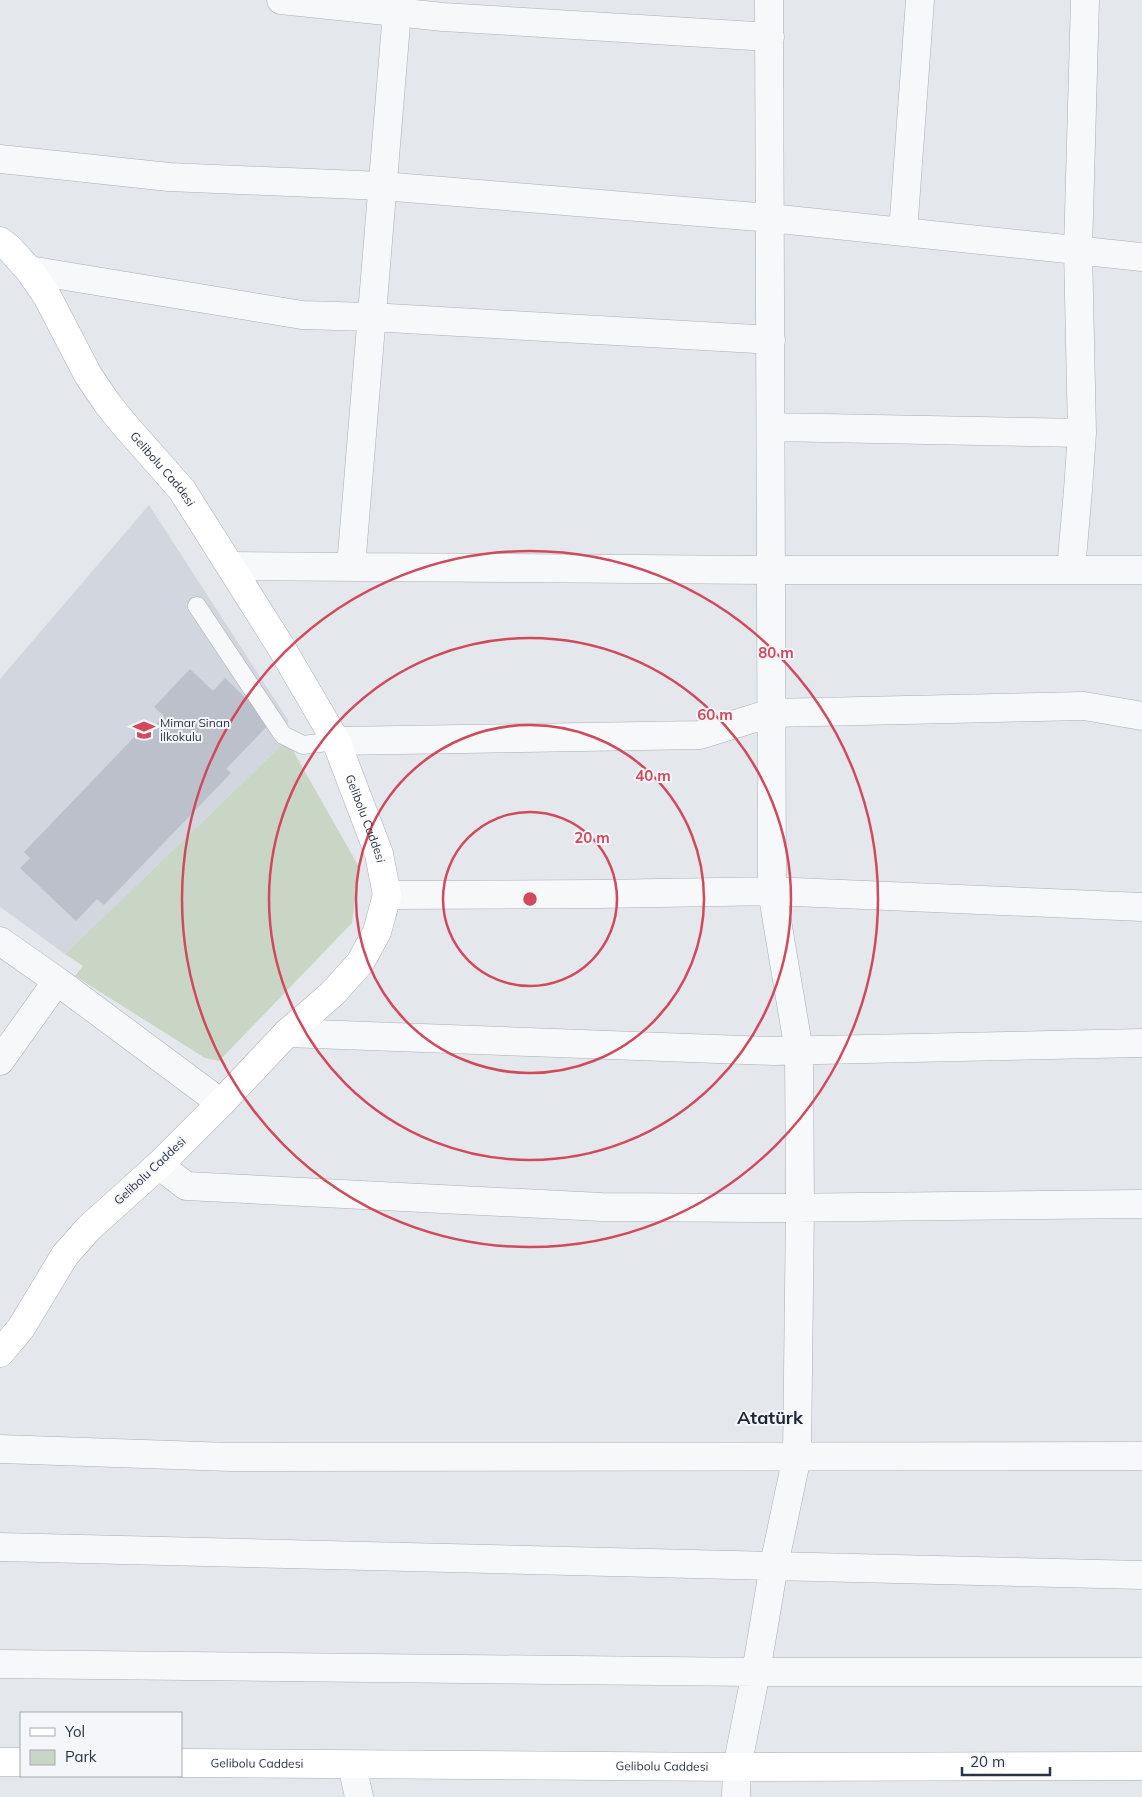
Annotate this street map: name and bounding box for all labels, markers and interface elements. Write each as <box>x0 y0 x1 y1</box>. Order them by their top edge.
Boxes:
street label: Gelibolu Caddesi <box>127 428 198 509</box>
text: 80 m <box>758 643 794 662</box>
text: 60 m <box>697 705 733 724</box>
place label: Mimar Sinan İlkokulu <box>160 715 230 744</box>
school or university icon: Mimar Sinan İlkokulu <box>131 717 157 743</box>
text: 40 m <box>635 766 671 785</box>
street label: Gelibolu Caddesi <box>342 772 389 864</box>
text: 20 m <box>574 828 610 847</box>
centre of rings <box>521 890 539 908</box>
street label: Gelibolu Caddesi <box>111 1133 189 1208</box>
district label: Atatürk <box>737 1406 804 1429</box>
legend <box>20 1712 182 1777</box>
text: Yol <box>64 1722 85 1741</box>
scale bar <box>962 1744 1050 1776</box>
text: Park <box>65 1747 97 1766</box>
text: 20 m <box>970 1752 1005 1771</box>
street label: Gelibolu Caddesi <box>210 1755 304 1771</box>
street label: Gelibolu Caddesi <box>615 1758 709 1774</box>

